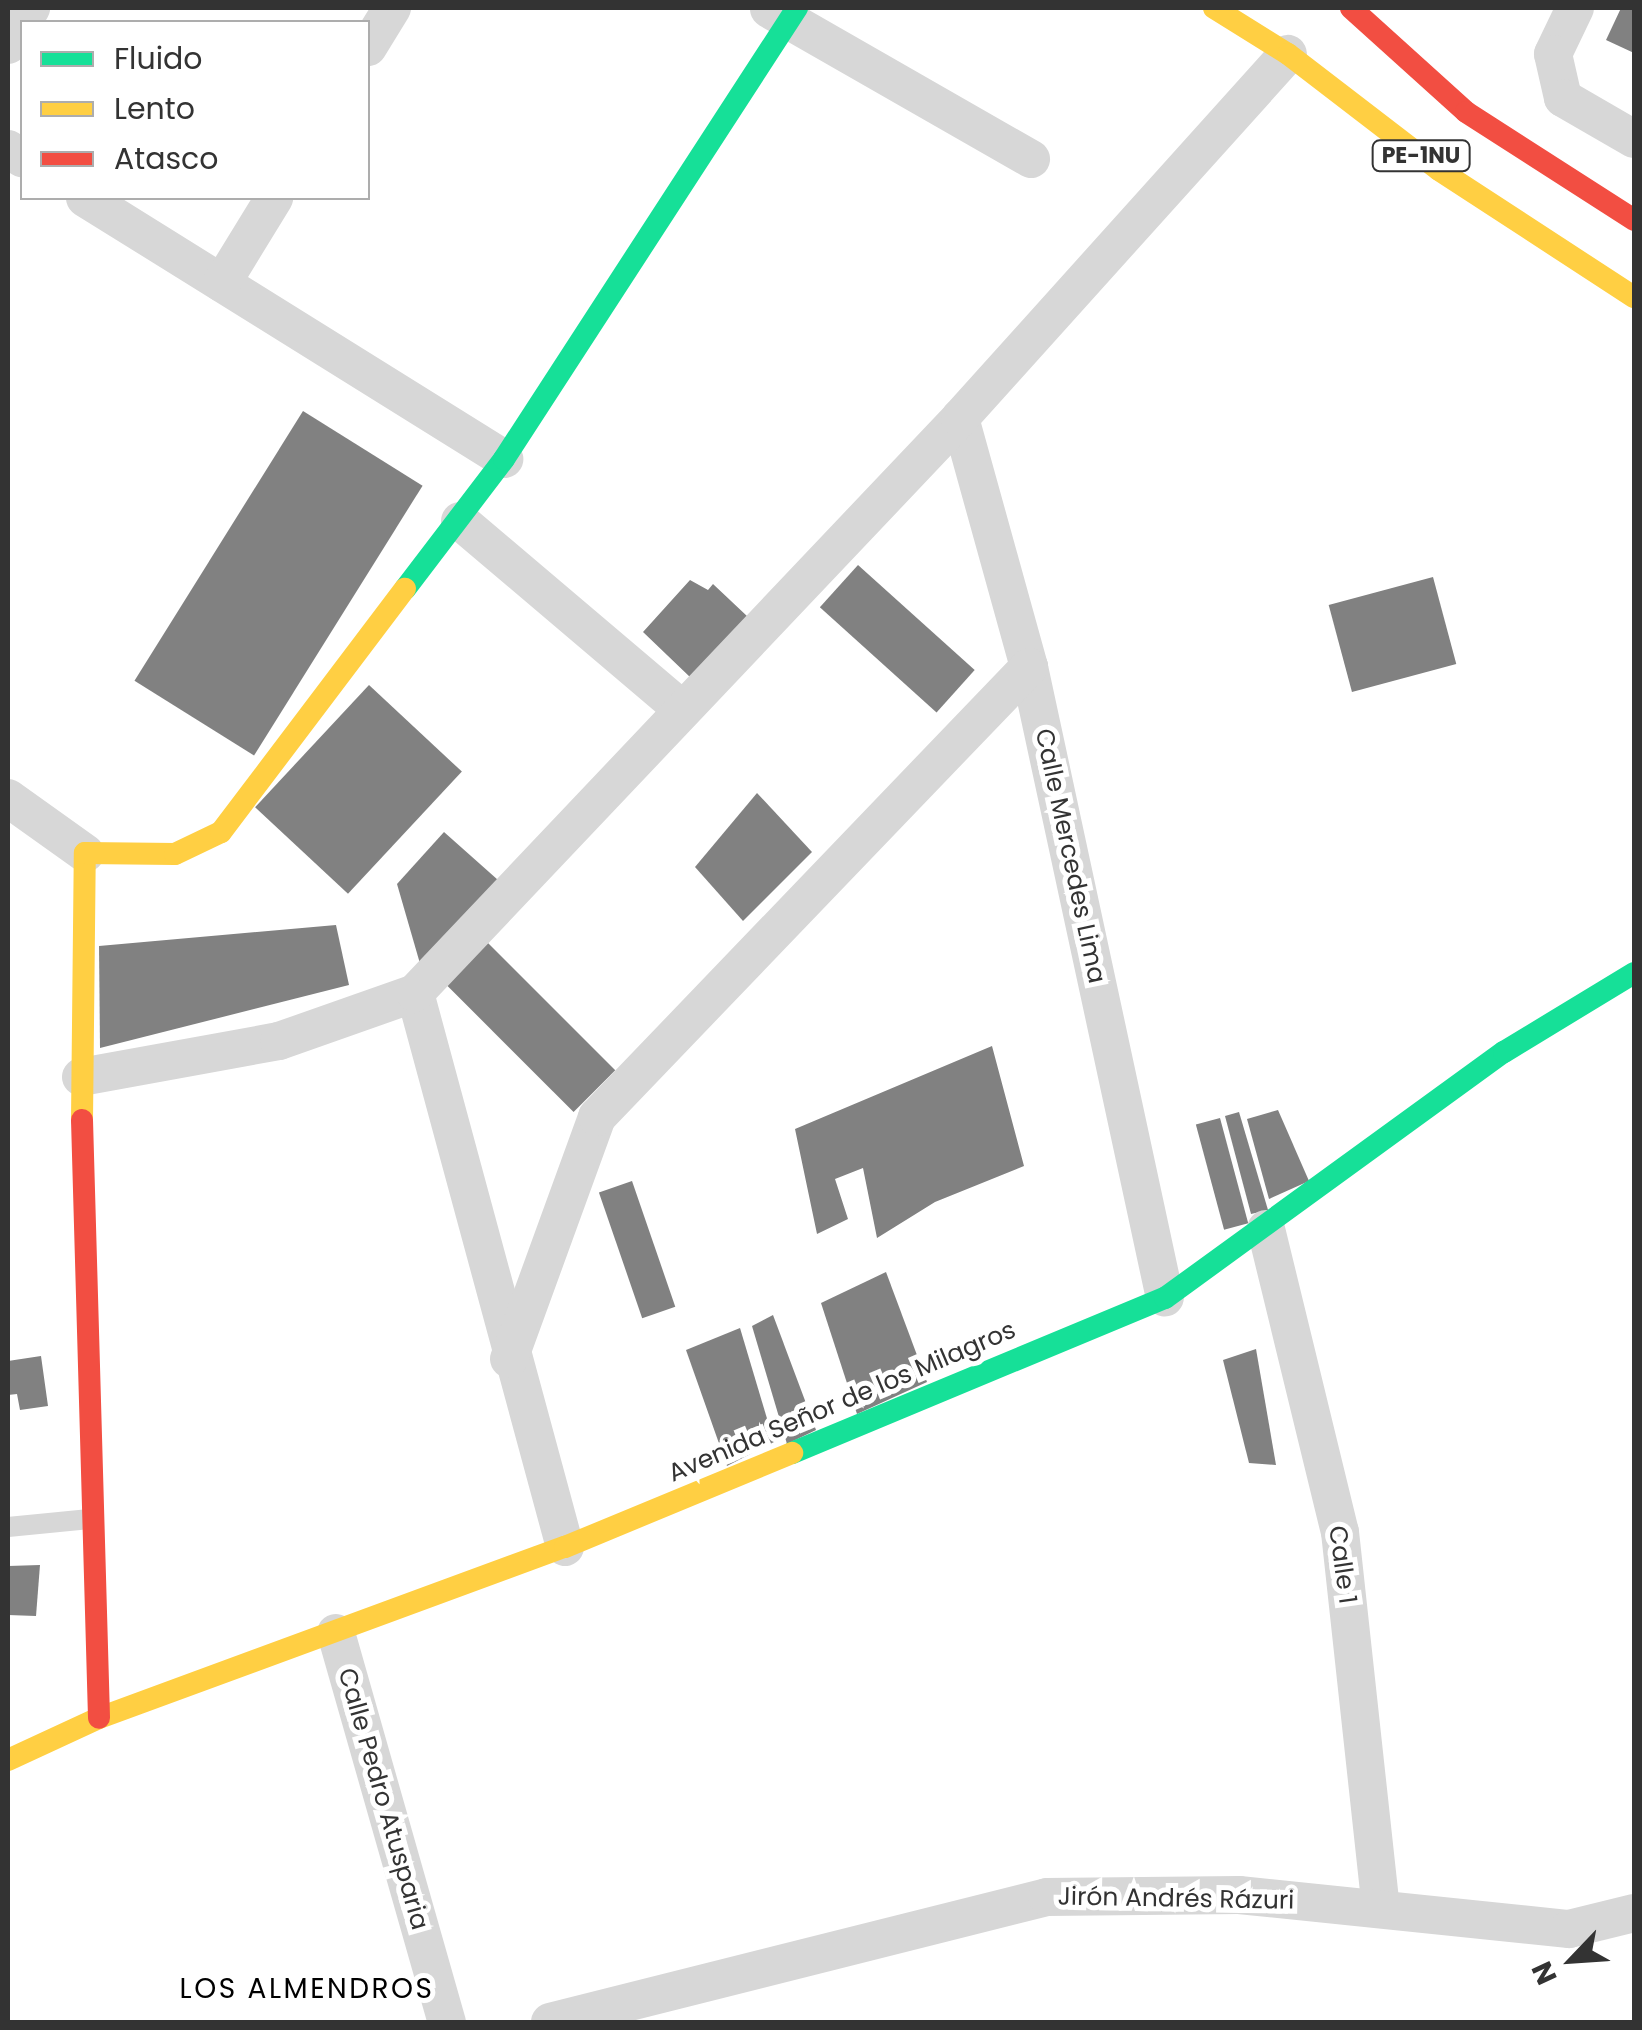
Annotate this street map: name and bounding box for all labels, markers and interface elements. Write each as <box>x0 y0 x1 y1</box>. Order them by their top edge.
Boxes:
legend <box>20 20 370 200</box>
text: Fluido <box>114 37 203 80</box>
text: Lento <box>114 87 195 130</box>
text: Atasco <box>114 137 219 180</box>
road number: PE-1NU <box>1371 139 1471 173</box>
street label: Calle Mercedes Lima <box>1028 726 1112 986</box>
street label: Avenida Señor de los Milagros <box>664 1315 1020 1489</box>
street label: Calle 1 <box>1322 1524 1362 1606</box>
street label: Calle Pedro Atusparia <box>331 1665 435 1933</box>
street label: Jirón Andrés Rázuri <box>1057 1882 1295 1916</box>
north arrow <box>1522 1910 1622 2010</box>
text: N <box>1522 1955 1566 1991</box>
district label: LOS ALMENDROS <box>180 1972 434 2006</box>

